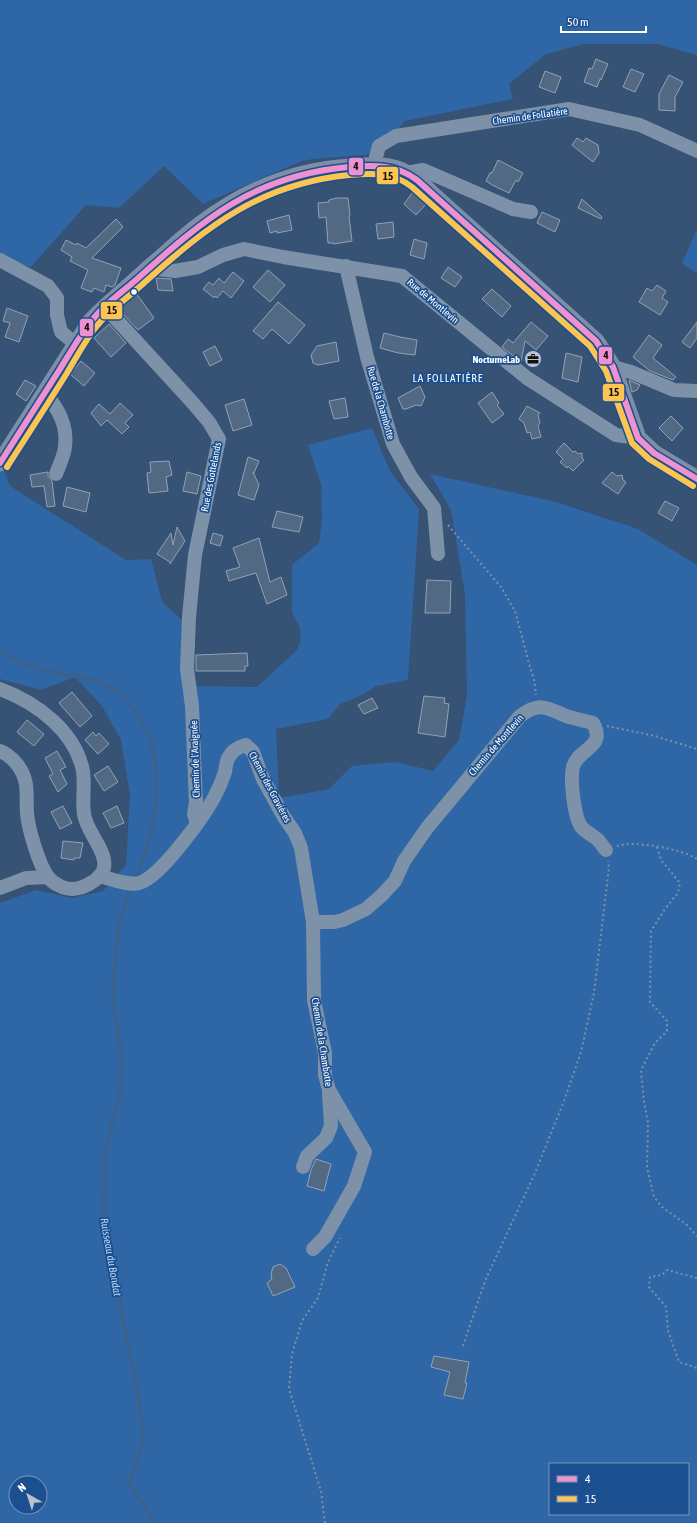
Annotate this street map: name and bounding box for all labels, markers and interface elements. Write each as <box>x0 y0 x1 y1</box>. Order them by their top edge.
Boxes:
scale bar <box>561 8 646 34</box>
text: 50 m <box>567 15 589 29</box>
street label: Chemin de Follatière <box>492 105 569 127</box>
line badge: 4 <box>348 157 364 176</box>
text: 4 <box>352 160 359 172</box>
line badge: 15 <box>376 166 399 185</box>
text: 15 <box>383 170 393 182</box>
street label: Rue de Montlevin <box>405 276 461 326</box>
unlabelled marker <box>129 287 139 297</box>
line badge: 15 <box>100 301 123 320</box>
text: 15 <box>107 304 117 316</box>
line badge: 4 <box>79 318 94 337</box>
text: 4 <box>83 321 90 333</box>
line badge: 4 <box>598 346 613 365</box>
office icon: NocturneLab <box>523 349 543 369</box>
text: 4 <box>602 349 609 361</box>
place label: NocturneLab <box>472 354 520 365</box>
street label: Rue de la Chambotte <box>365 365 397 441</box>
district label: LA FOLLATIÈRE <box>413 372 483 384</box>
line badge: 15 <box>602 383 625 402</box>
text: 15 <box>609 386 619 398</box>
street label: Rue des Gottelands <box>199 441 223 513</box>
street label: Chemin de Montlevin <box>466 712 526 778</box>
street label: Chemin de l'Araignée <box>188 720 202 798</box>
street label: Chemin des Gravières <box>247 750 293 825</box>
street label: Chemin de la Chambotte <box>310 997 335 1088</box>
water label: Ruisseau du Bondat <box>98 1217 124 1298</box>
legend <box>549 1463 689 1515</box>
text: 4 <box>585 1472 591 1486</box>
north arrow <box>8 1475 48 1515</box>
text: N <box>15 1481 28 1494</box>
text: 15 <box>585 1492 596 1506</box>

